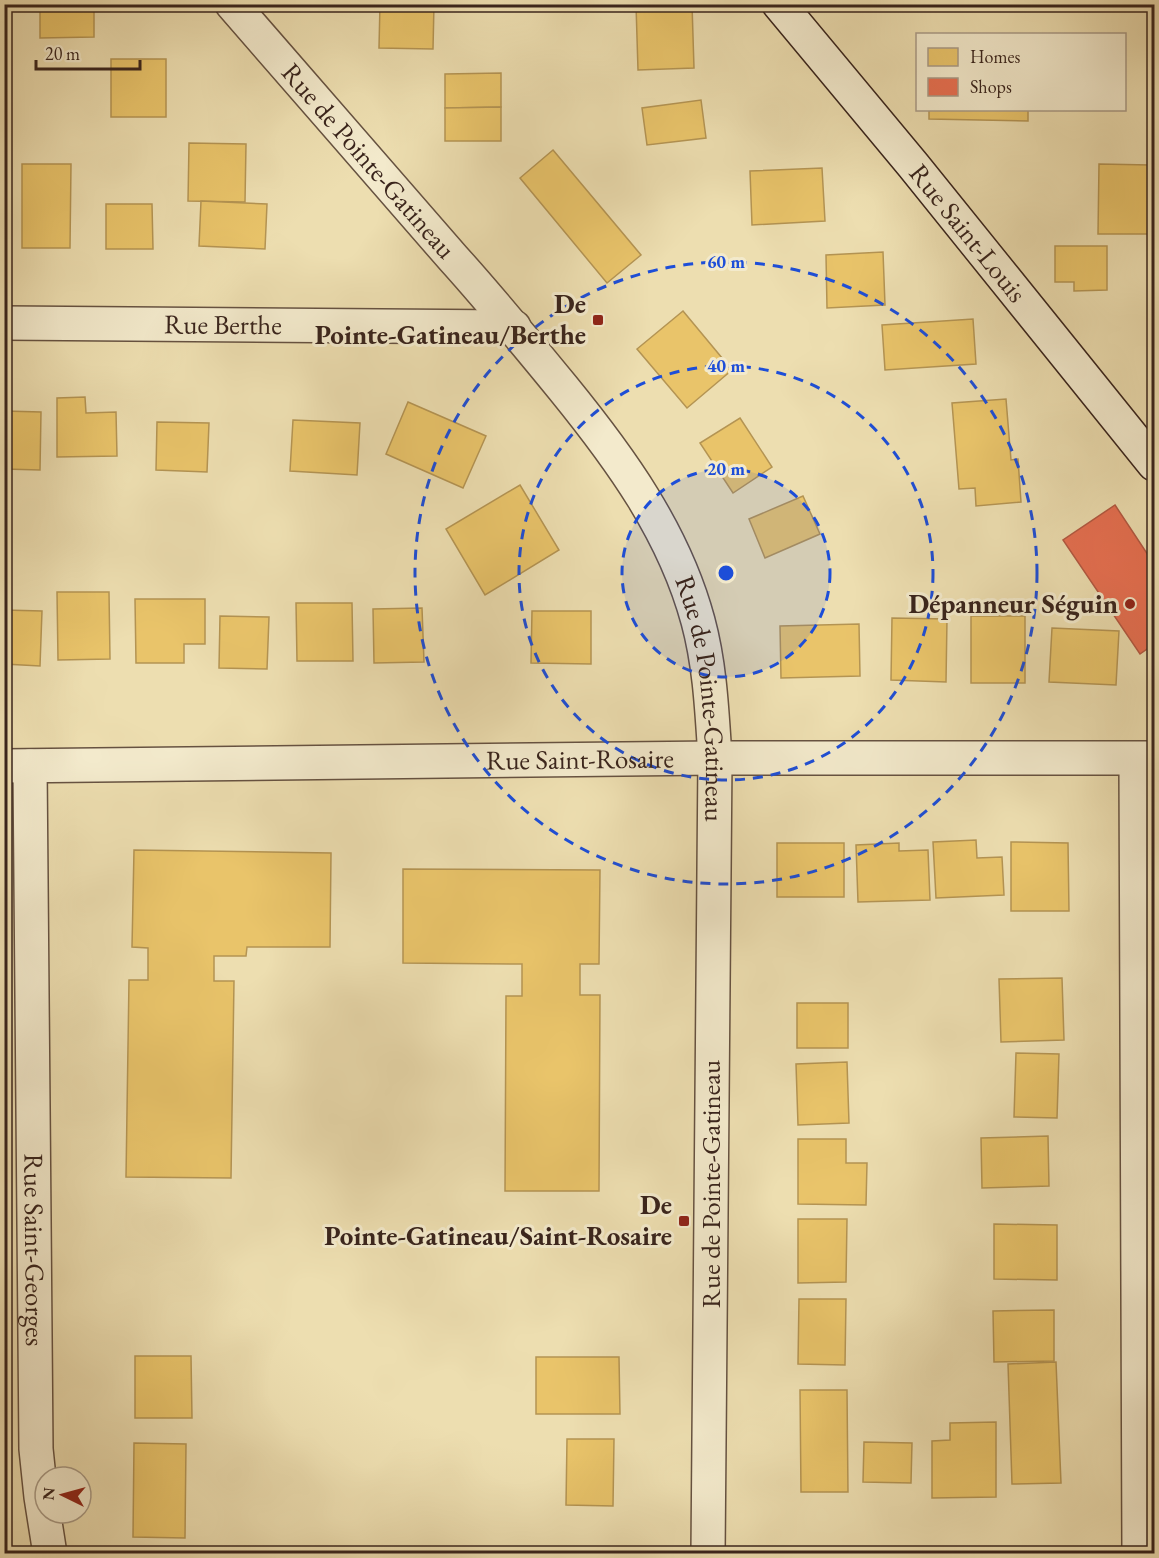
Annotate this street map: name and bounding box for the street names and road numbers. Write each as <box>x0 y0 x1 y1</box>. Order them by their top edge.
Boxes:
street label: Rue de Pointe-Gatineau <box>274 55 464 266</box>
street label: Rue Saint-Louis <box>902 156 1035 309</box>
street label: Rue Berthe <box>164 306 282 342</box>
street label: Rue de Pointe-Gatineau <box>667 570 733 822</box>
street label: Rue Saint-Rosaire <box>486 740 674 778</box>
street label: Rue de Pointe-Gatineau <box>693 1060 728 1308</box>
street label: Rue Saint-Georges <box>16 1153 53 1347</box>

